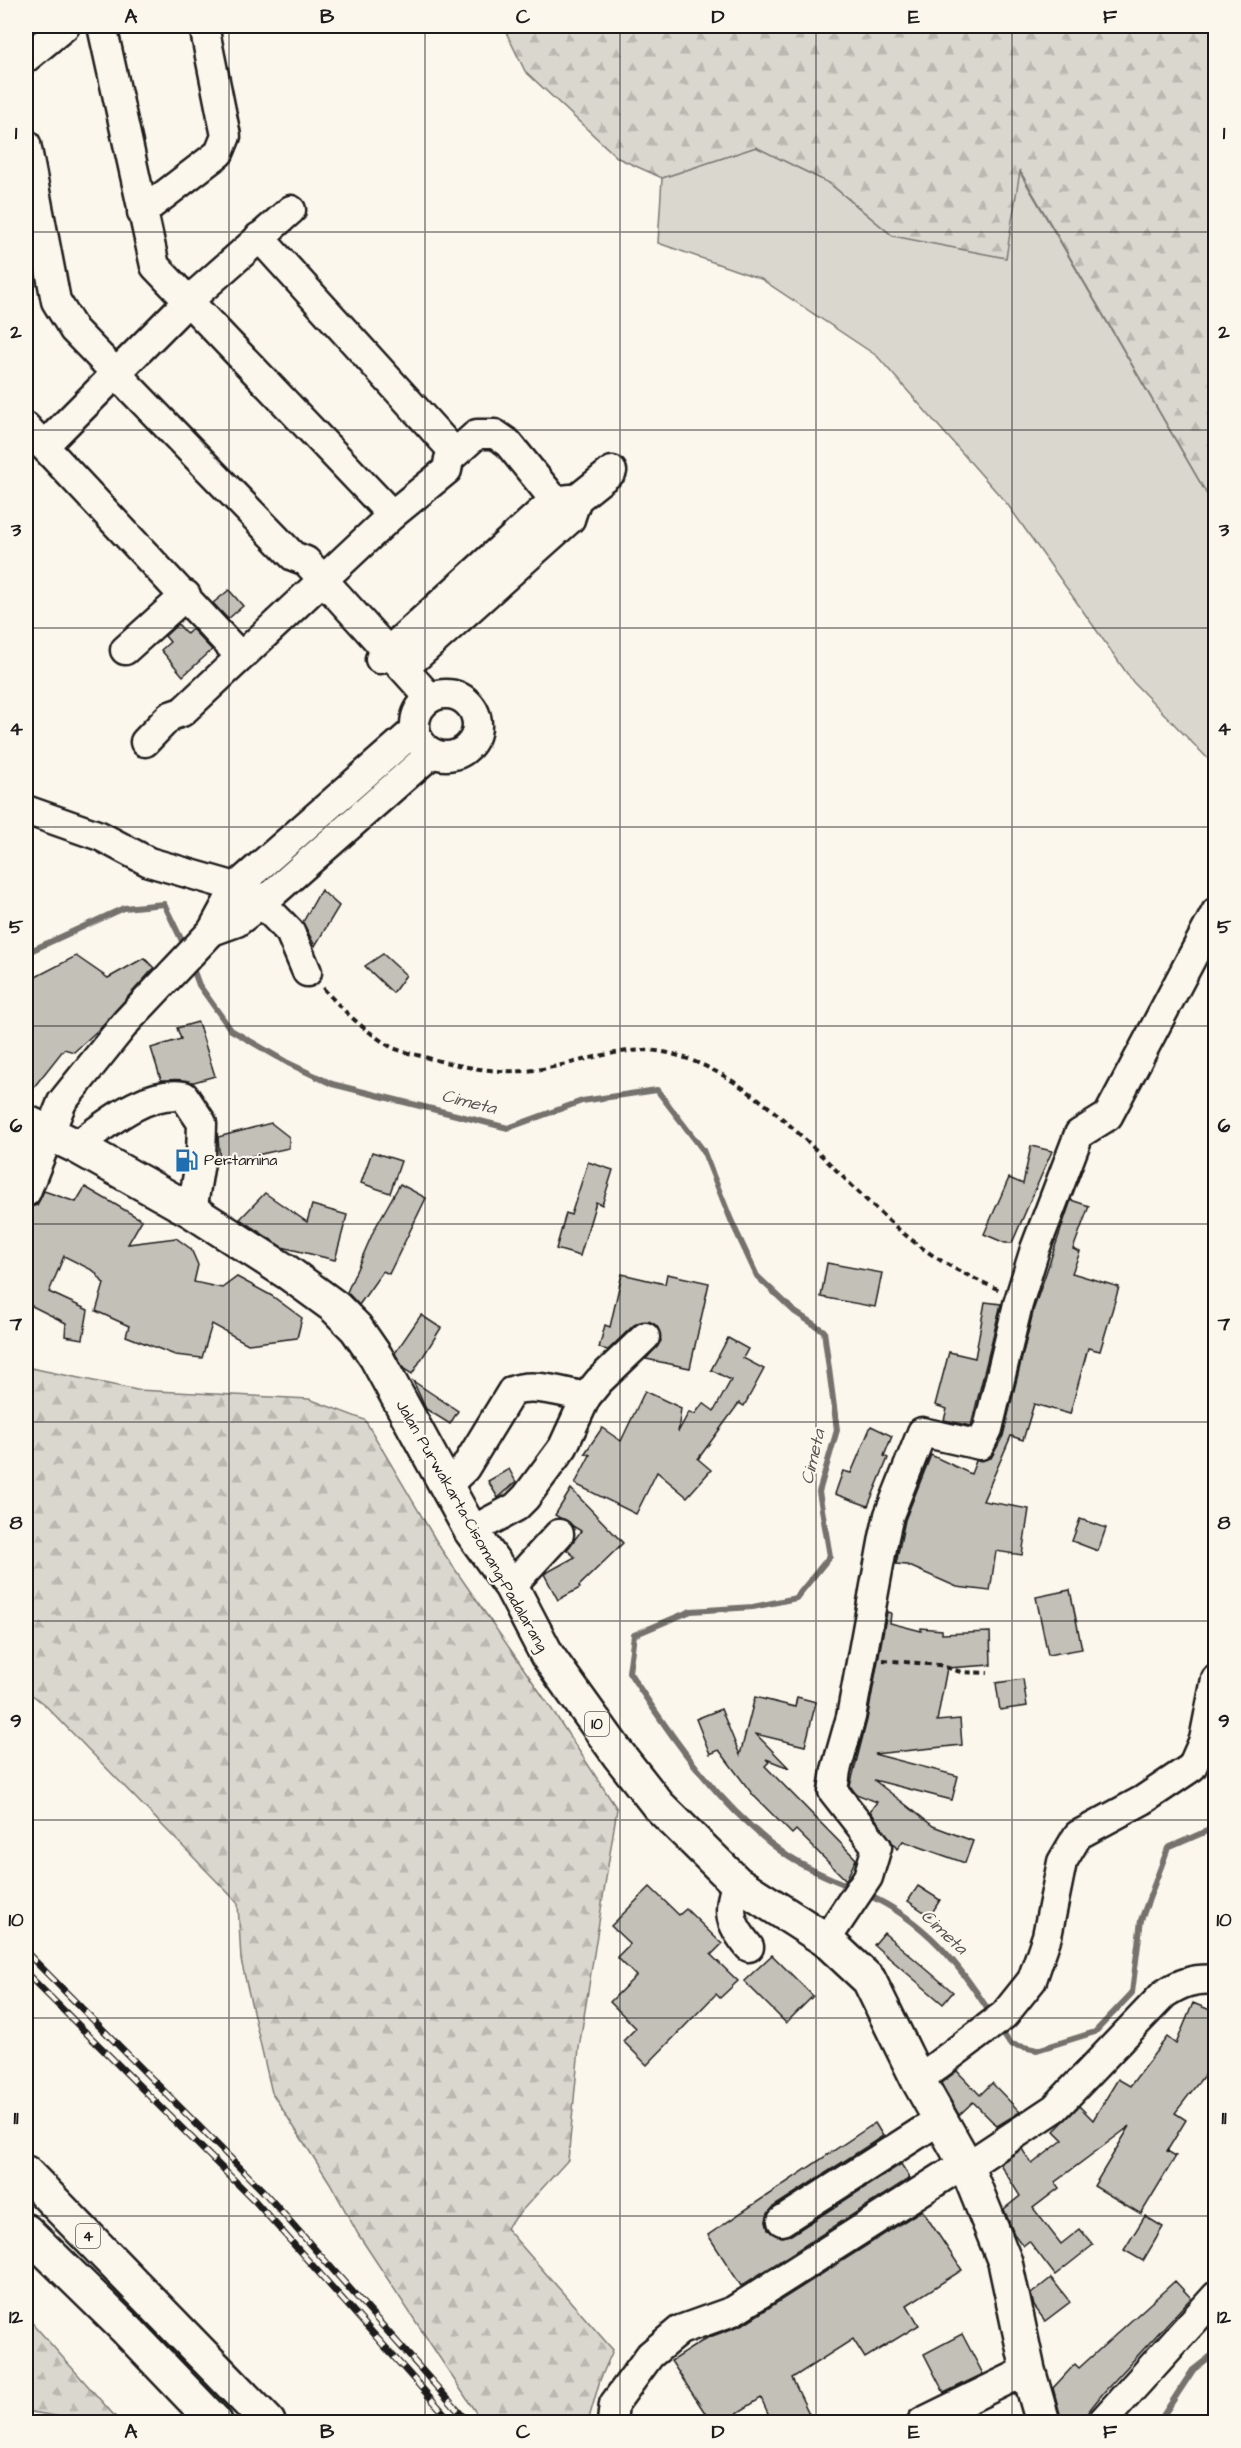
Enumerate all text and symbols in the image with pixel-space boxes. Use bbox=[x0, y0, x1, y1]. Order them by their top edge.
text: A bbox=[125, 3, 138, 31]
text: B bbox=[320, 3, 335, 31]
text: C bbox=[516, 3, 531, 31]
text: D bbox=[712, 3, 725, 31]
text: E bbox=[908, 3, 920, 31]
text: F bbox=[1103, 3, 1118, 31]
text: 1 bbox=[15, 119, 18, 147]
text: 1 bbox=[1223, 119, 1226, 147]
text: 2 bbox=[9, 318, 22, 346]
text: 2 bbox=[1217, 318, 1230, 346]
text: 3 bbox=[10, 516, 22, 544]
text: 3 bbox=[1218, 516, 1230, 544]
text: 4 bbox=[9, 715, 23, 743]
text: 4 bbox=[1217, 715, 1231, 743]
text: 5 bbox=[9, 913, 24, 941]
text: 5 bbox=[1217, 913, 1232, 941]
water label: Cimeta bbox=[439, 1083, 500, 1121]
text: 6 bbox=[10, 1112, 23, 1140]
text: 6 bbox=[1218, 1112, 1231, 1140]
fuel station icon: Pertamina bbox=[173, 1147, 199, 1173]
place label: Pertamina bbox=[204, 1149, 277, 1171]
text: 7 bbox=[9, 1310, 23, 1338]
text: 7 bbox=[1217, 1310, 1231, 1338]
street label: Jalan Purwakarta–Cisomang–Padalarang bbox=[390, 1396, 553, 1656]
water label: Cimeta bbox=[795, 1426, 832, 1487]
text: 8 bbox=[10, 1509, 23, 1537]
text: 8 bbox=[1218, 1509, 1231, 1537]
text: 9 bbox=[10, 1707, 22, 1735]
text: 9 bbox=[1218, 1707, 1230, 1735]
road number: 10 bbox=[585, 1712, 609, 1736]
water label: Cimeta bbox=[915, 1904, 973, 1961]
text: 10 bbox=[8, 1906, 24, 1934]
text: 10 bbox=[1216, 1906, 1232, 1934]
text: 11 bbox=[13, 2104, 19, 2132]
text: 11 bbox=[1221, 2104, 1227, 2132]
road number: 4 bbox=[76, 2224, 100, 2248]
text: 12 bbox=[9, 2303, 24, 2331]
text: 12 bbox=[1217, 2303, 1232, 2331]
text: A bbox=[125, 2418, 138, 2446]
text: B bbox=[320, 2418, 335, 2446]
text: C bbox=[516, 2418, 531, 2446]
text: D bbox=[712, 2418, 725, 2446]
text: E bbox=[908, 2418, 920, 2446]
text: F bbox=[1103, 2418, 1118, 2446]

